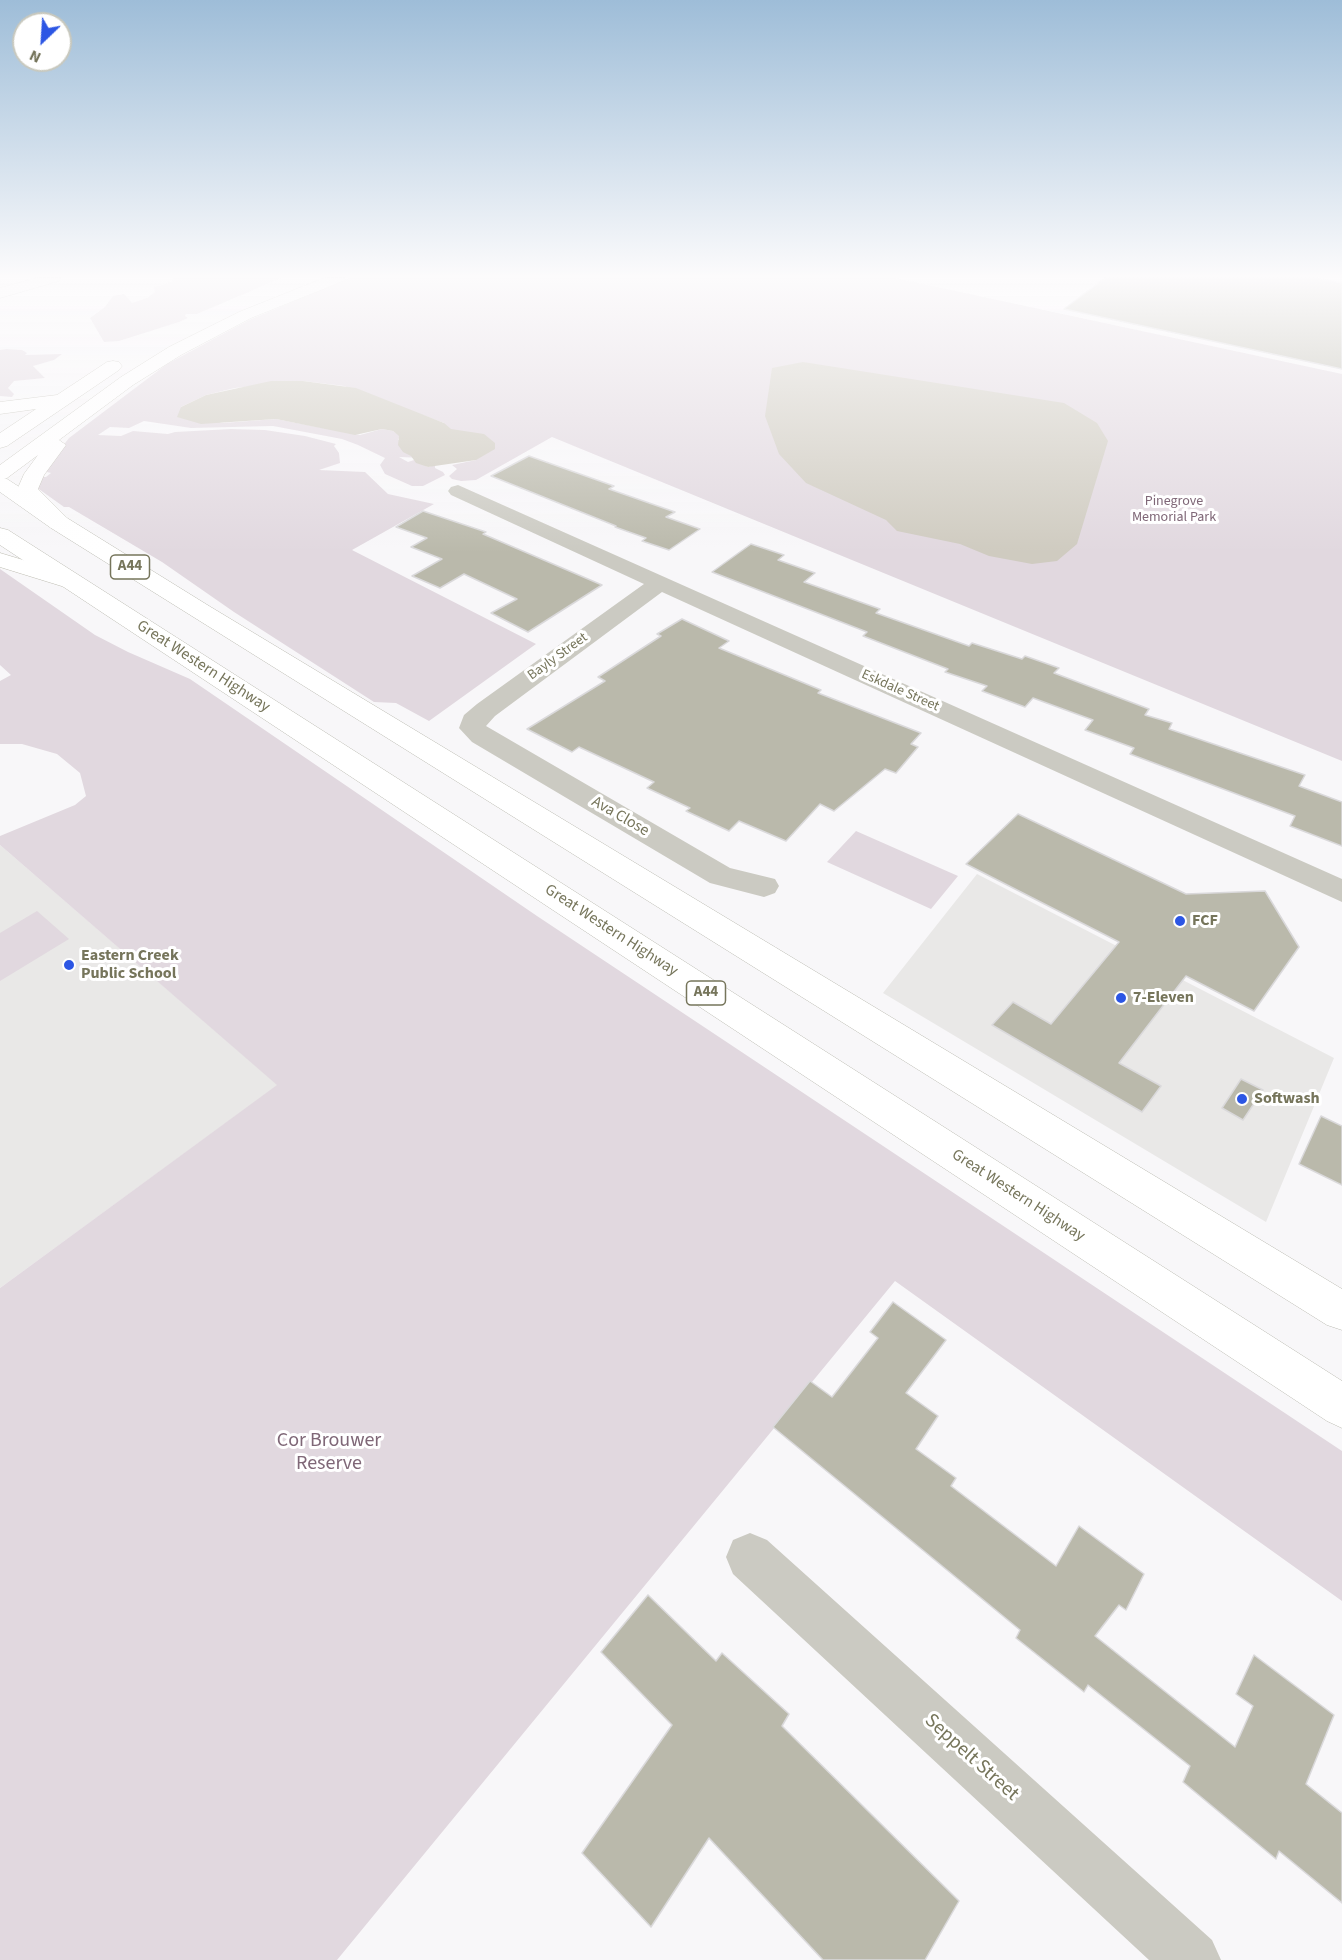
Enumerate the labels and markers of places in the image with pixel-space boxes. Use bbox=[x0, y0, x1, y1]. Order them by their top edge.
place label: FCF bbox=[1192, 911, 1218, 931]
marker: FCF bbox=[1173, 914, 1187, 928]
place label: Eastern Creek Public School bbox=[81, 946, 179, 984]
marker: Eastern Creek Public School bbox=[62, 958, 76, 972]
place label: 7-Eleven bbox=[1133, 988, 1194, 1008]
marker: 7-Eleven bbox=[1114, 991, 1128, 1005]
place label: Softwash bbox=[1254, 1089, 1320, 1109]
marker: Softwash bbox=[1235, 1092, 1249, 1106]

